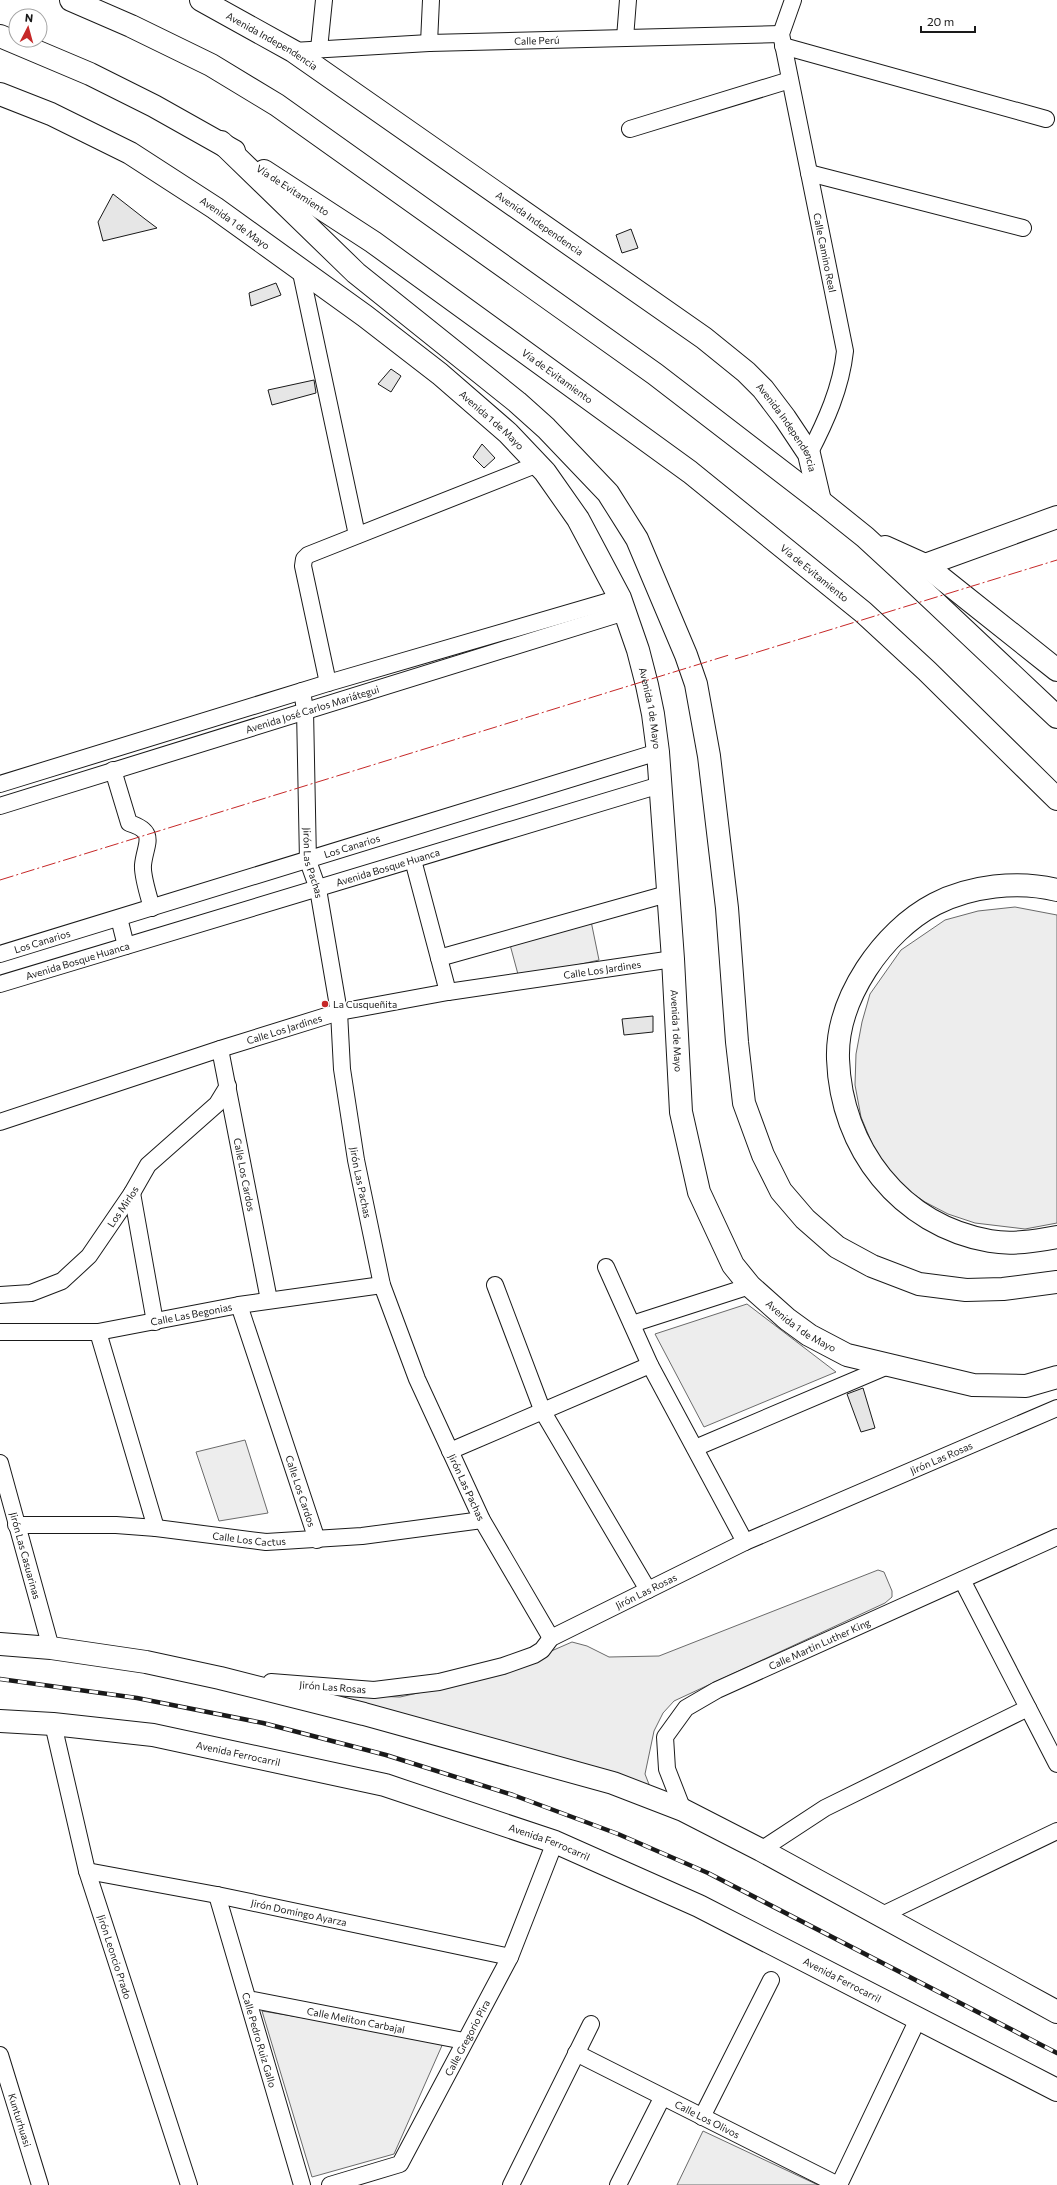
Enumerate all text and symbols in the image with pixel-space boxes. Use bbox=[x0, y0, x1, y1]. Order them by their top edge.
north arrow bbox=[8, 8, 48, 48]
scale bar bbox=[921, 8, 975, 34]
street label: Avenida Independencia bbox=[224, 9, 320, 72]
text: N bbox=[24, 11, 34, 24]
text: 20 m bbox=[927, 14, 954, 28]
street label: Calle Perú bbox=[514, 34, 560, 47]
street label: Vía de Evitamiento bbox=[254, 162, 332, 218]
street label: Avenida Independencia bbox=[494, 188, 586, 258]
street label: Avenida 1 de Mayo bbox=[198, 194, 272, 252]
street label: Calle Camino Real bbox=[811, 212, 839, 293]
street label: Vía de Evitamiento bbox=[520, 346, 595, 406]
street label: Avenida Independencia bbox=[754, 380, 819, 473]
street label: Avenida 1 de Mayo bbox=[457, 388, 527, 452]
street label: Vía de Evitamiento bbox=[778, 542, 851, 604]
street label: Avenida 1 de Mayo bbox=[637, 666, 664, 750]
street label: Avenida José Carlos Mariátegui bbox=[244, 683, 380, 735]
street label: Jirón Las Pachas bbox=[301, 827, 326, 900]
street label: Los Canarios bbox=[322, 832, 382, 860]
street label: Avenida Bosque Huanca bbox=[334, 846, 441, 888]
street label: Los Canarios bbox=[12, 927, 72, 955]
street label: Avenida Bosque Huanca bbox=[24, 939, 131, 982]
street label: Calle Los Jardines bbox=[562, 958, 642, 981]
street label: Avenida 1 de Mayo bbox=[669, 989, 685, 1072]
place label: La Cusqueñita bbox=[333, 998, 397, 1010]
marker: La Cusqueñita bbox=[320, 999, 330, 1009]
street label: Calle Los Jardines bbox=[245, 1012, 324, 1046]
street label: Calle Los Cardos bbox=[231, 1137, 258, 1213]
street label: Jirón Las Pachas bbox=[348, 1146, 374, 1220]
street label: Los Mirlos bbox=[104, 1183, 141, 1229]
street label: Avenida 1 de Mayo bbox=[764, 1297, 838, 1354]
street label: Calle Las Begonias bbox=[149, 1300, 234, 1328]
street label: Jirón Las Rosas bbox=[908, 1439, 975, 1477]
street label: Jirón Las Pachas bbox=[446, 1452, 488, 1523]
street label: Calle Los Cardos bbox=[283, 1454, 318, 1529]
street label: Jirón Las Casuarinas bbox=[8, 1511, 43, 1601]
street label: Calle Los Cactus bbox=[212, 1529, 287, 1548]
street label: Jirón Las Rosas bbox=[613, 1571, 679, 1611]
street label: Calle Martin Luther King bbox=[767, 1616, 873, 1672]
street label: Jirón Las Rosas bbox=[299, 1678, 367, 1695]
street label: Avenida Ferrocarril bbox=[195, 1738, 282, 1768]
street label: Avenida Ferrocarril bbox=[507, 1821, 592, 1863]
street label: Jirón Domingo Ayarza bbox=[250, 1896, 348, 1928]
street label: Jirón Leoncio Prado bbox=[95, 1913, 134, 2001]
street label: Avenida Ferrocarril bbox=[801, 1955, 883, 2005]
street label: Calle Pedro Ruiz Gallo bbox=[240, 1991, 279, 2089]
street label: Calle Gregorio Pira bbox=[442, 1998, 492, 2078]
street label: Calle Meliton Carbajal bbox=[306, 2005, 406, 2035]
street label: Kunturhuasi bbox=[6, 2092, 34, 2148]
street label: Calle Los Olivos bbox=[673, 2098, 742, 2141]

